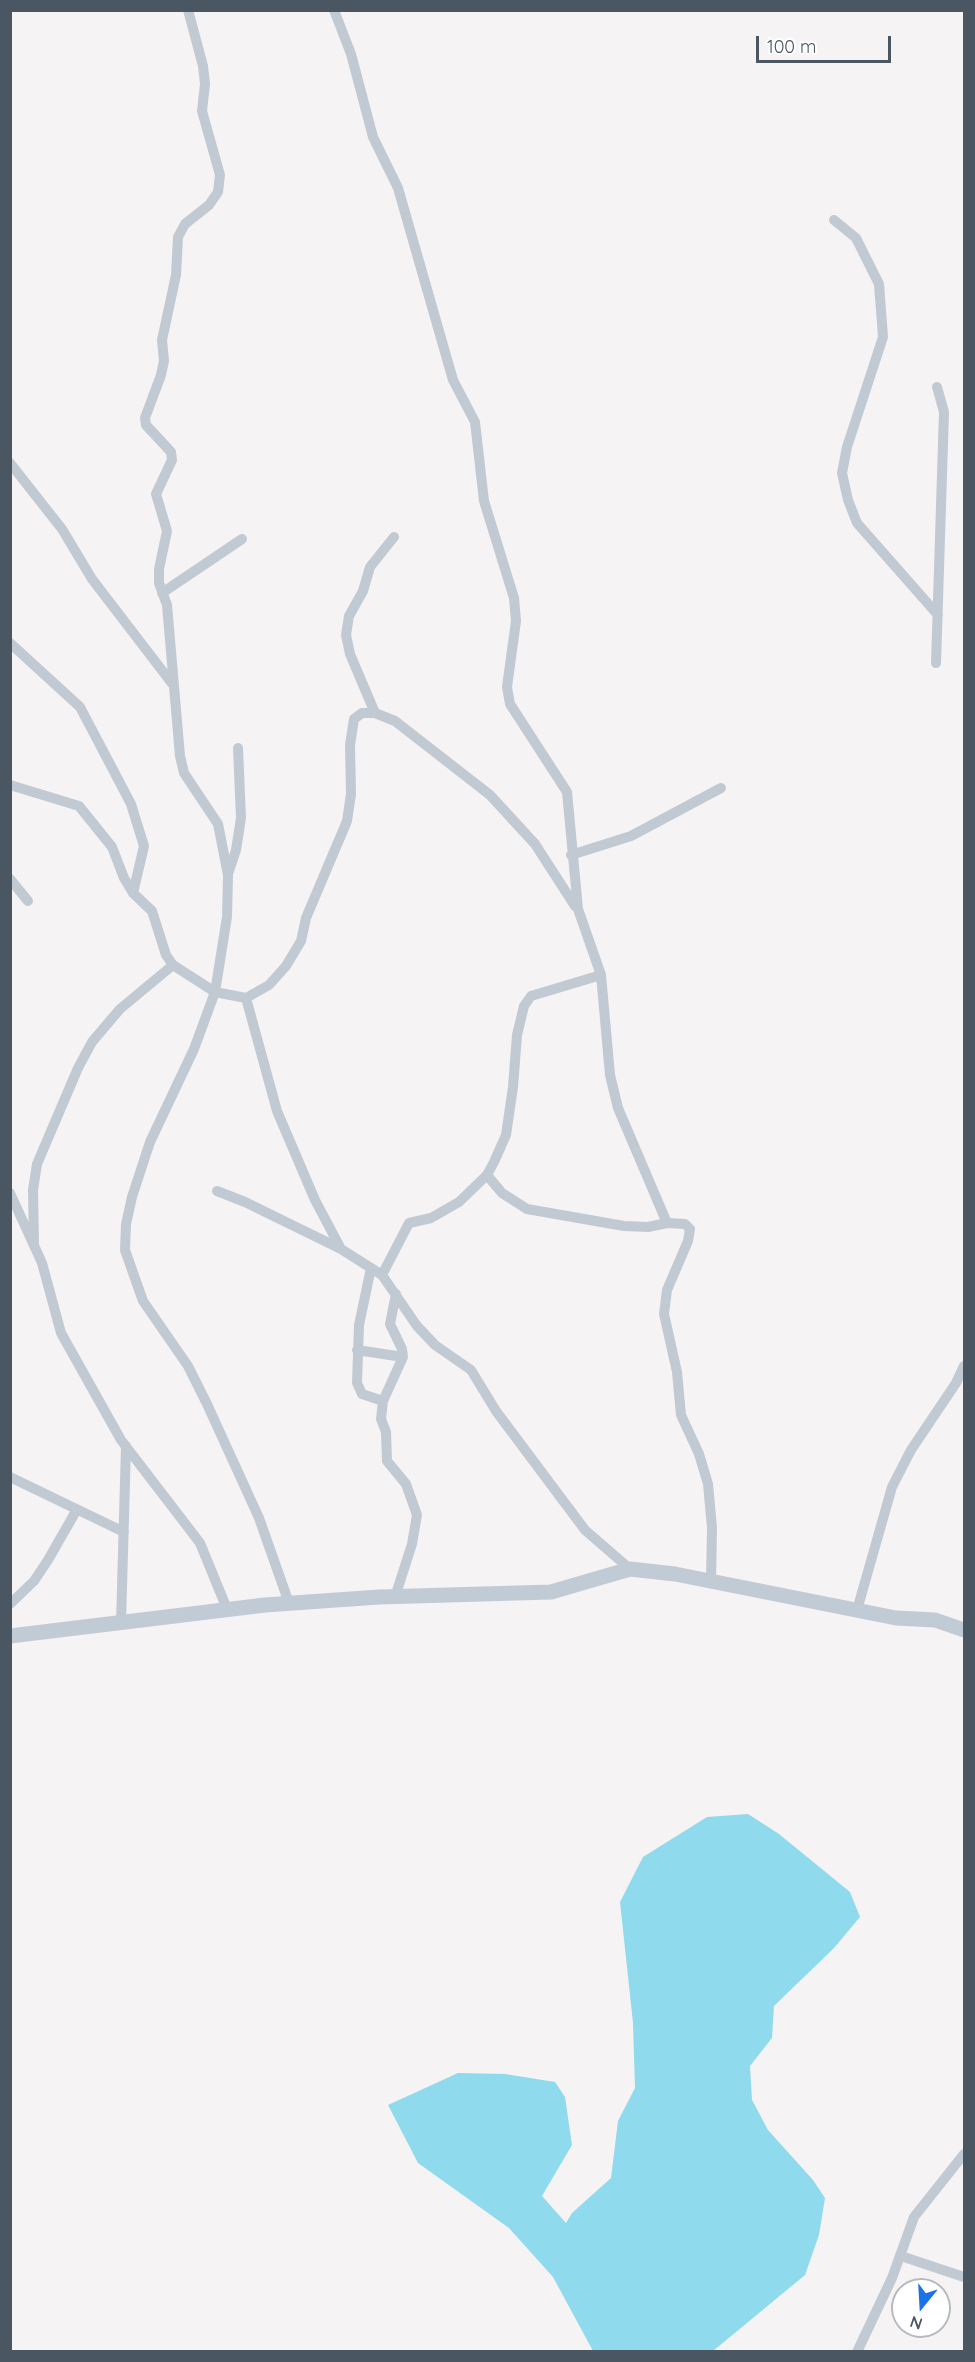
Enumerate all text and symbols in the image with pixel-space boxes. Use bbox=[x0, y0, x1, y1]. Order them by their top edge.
scale bar bbox=[759, 24, 894, 62]
text: 100 m bbox=[767, 35, 816, 58]
north arrow bbox=[891, 2278, 951, 2338]
text: N bbox=[907, 2312, 925, 2335]

